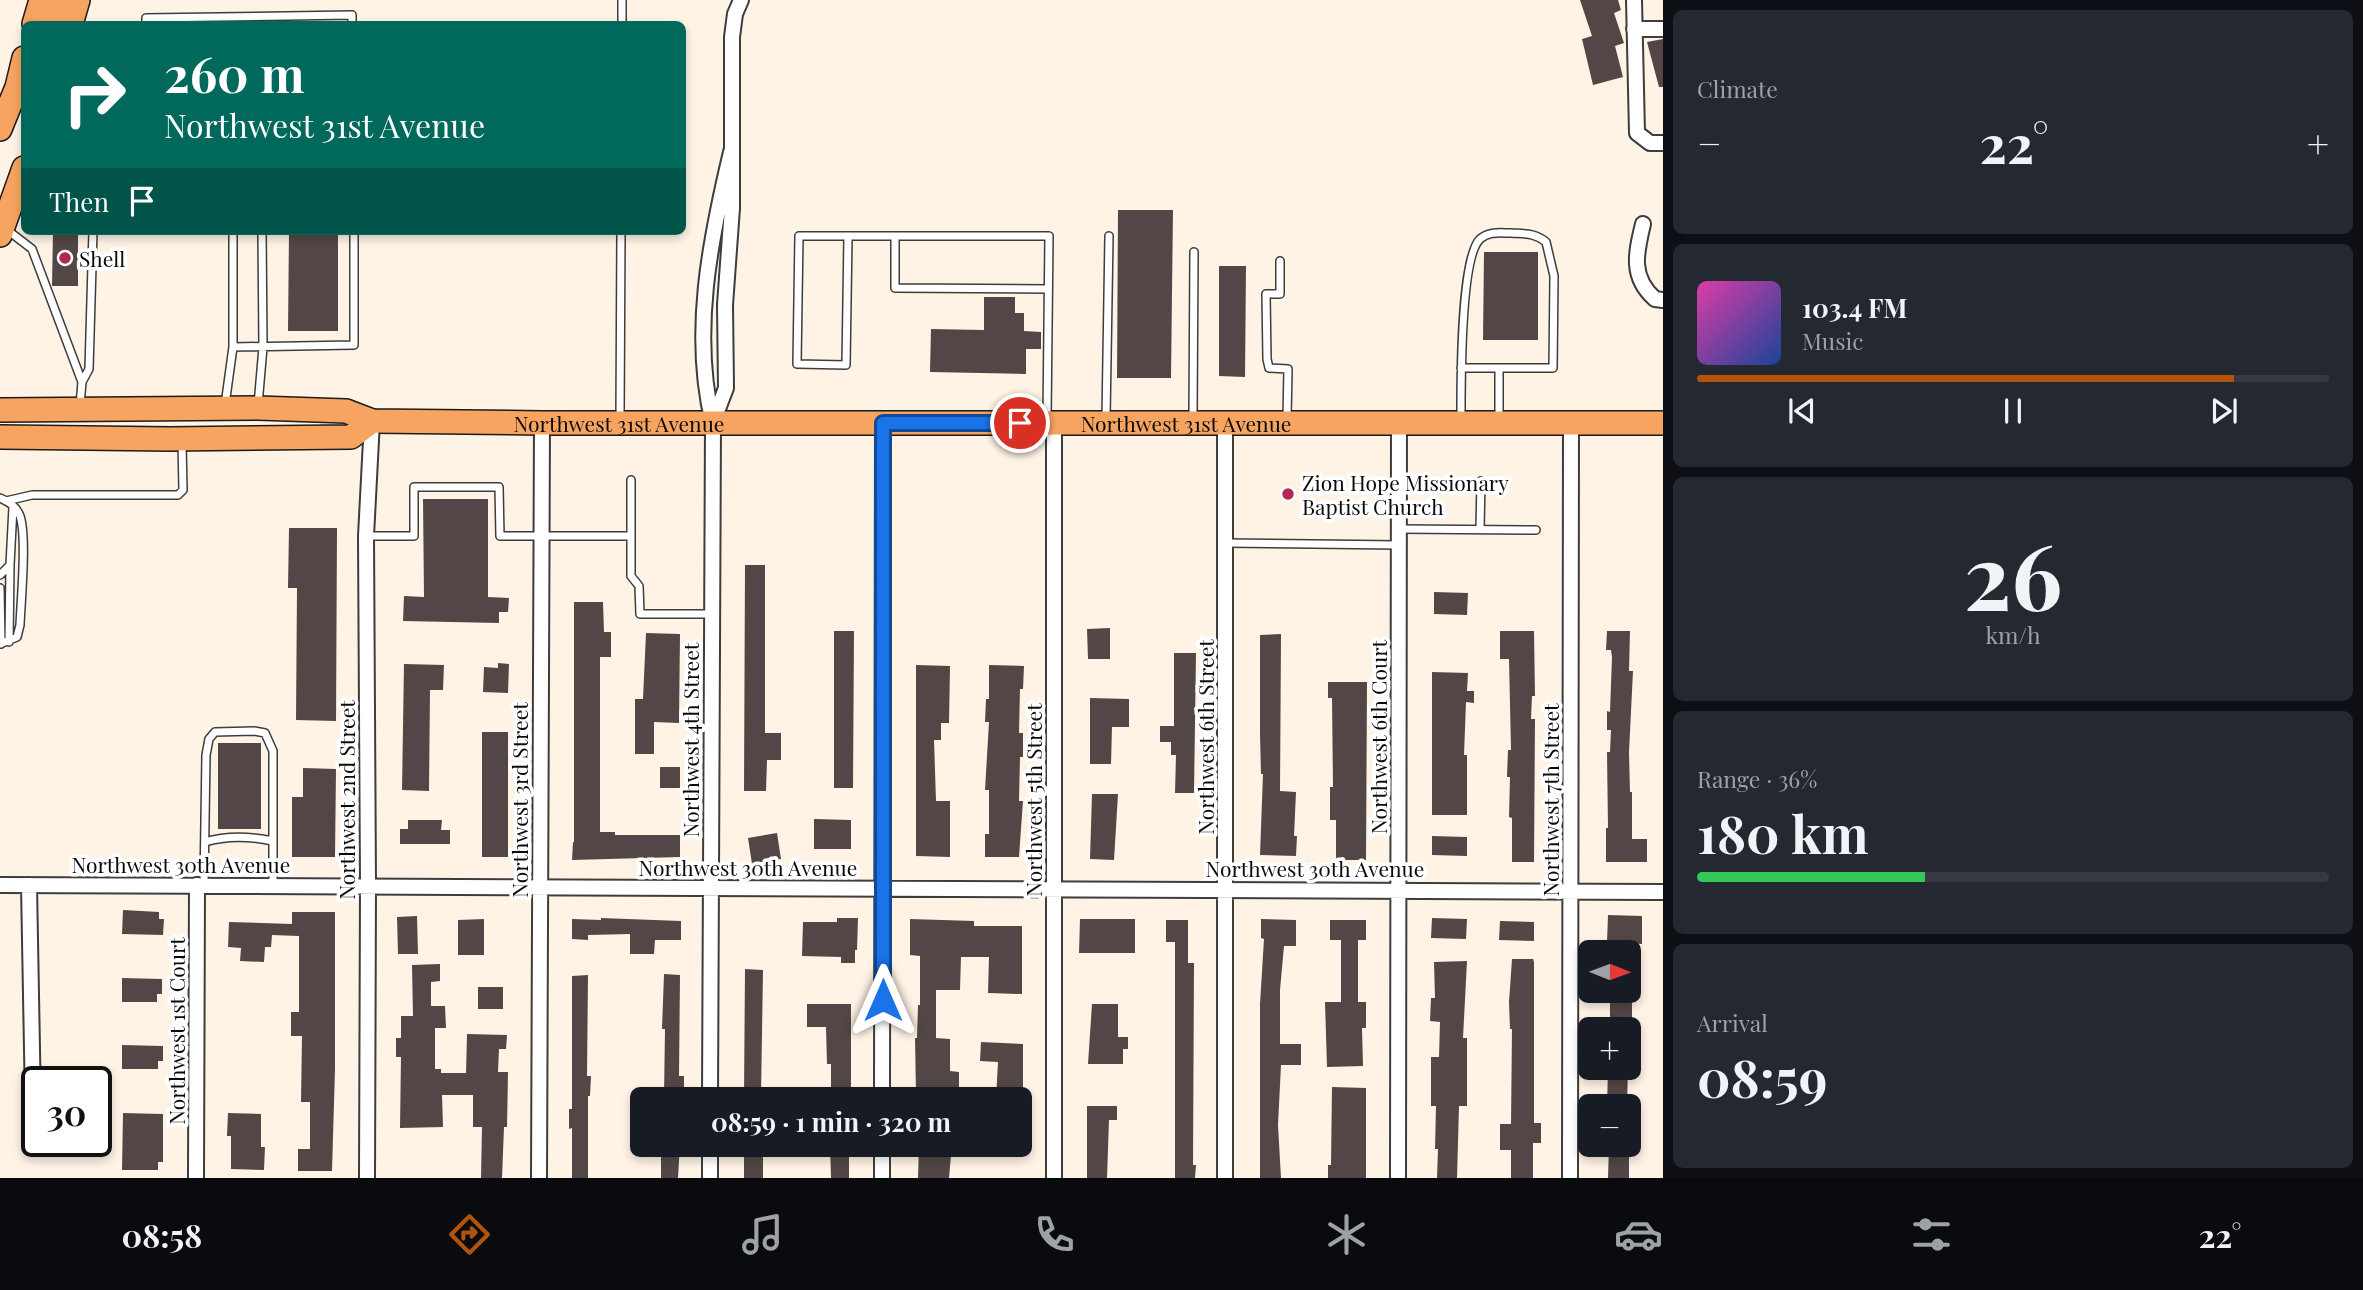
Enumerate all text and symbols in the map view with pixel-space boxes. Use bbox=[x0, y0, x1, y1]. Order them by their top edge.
text: 260 m bbox=[164, 40, 304, 105]
icon: right bbox=[49, 49, 140, 140]
text: Climate bbox=[1697, 73, 1778, 104]
text: Northwest 31st Avenue bbox=[164, 103, 485, 146]
text: 22° bbox=[1980, 108, 2049, 177]
text: − bbox=[1697, 117, 1722, 168]
text: + bbox=[2307, 117, 2329, 168]
icon: arrive bbox=[123, 182, 161, 220]
text: Then bbox=[49, 184, 109, 219]
place label: Shell bbox=[79, 244, 125, 272]
marker: Shell bbox=[57, 250, 73, 266]
text: 103.4 FM bbox=[1802, 290, 1907, 325]
text: Music bbox=[1802, 325, 1863, 356]
icon: previous bbox=[1783, 392, 1821, 430]
icon: pause bbox=[1994, 392, 2032, 430]
icon: next bbox=[2205, 392, 2243, 430]
pin bbox=[990, 393, 1050, 453]
icon: arrive bbox=[1001, 404, 1039, 442]
street label: Northwest 31st Avenue bbox=[513, 409, 725, 437]
street label: Northwest 31st Avenue bbox=[1081, 409, 1292, 437]
place label: Zion Hope Missionary Baptist Church bbox=[1302, 468, 1509, 520]
marker: Zion Hope Missionary Baptist Church bbox=[1280, 486, 1296, 502]
text: 26 bbox=[1964, 513, 2062, 634]
text: km/h bbox=[1985, 619, 2041, 650]
street label: Northwest 6th Street bbox=[1191, 639, 1219, 835]
street label: Northwest 6th Court bbox=[1364, 639, 1392, 834]
street label: Northwest 4th Street bbox=[676, 642, 704, 837]
street label: Northwest 2nd Street bbox=[332, 700, 360, 900]
street label: Northwest 3rd Street bbox=[505, 702, 533, 898]
street label: Northwest 5th Street bbox=[1019, 703, 1047, 897]
street label: Northwest 7th Street bbox=[1536, 703, 1564, 897]
text: Range · 36% bbox=[1697, 763, 1817, 794]
text: 180 km bbox=[1697, 798, 1869, 867]
street label: Northwest 30th Avenue bbox=[72, 850, 290, 878]
street label: Northwest 30th Avenue bbox=[639, 853, 857, 881]
street label: Northwest 30th Avenue bbox=[1206, 854, 1424, 882]
street label: Northwest 1st Court bbox=[162, 937, 190, 1125]
north arrow bbox=[1578, 940, 1642, 1003]
map controls bbox=[1578, 940, 1641, 1157]
position arrow bbox=[846, 963, 920, 1037]
text: Arrival bbox=[1697, 1007, 1768, 1038]
button: + bbox=[1578, 1017, 1641, 1080]
text: 08:59 bbox=[1697, 1042, 1827, 1111]
speed limit sign: 30 bbox=[21, 1066, 112, 1157]
button: − bbox=[1578, 1094, 1641, 1157]
text: 08:59 · 1 min · 320 m bbox=[711, 1104, 951, 1139]
icon: directions bbox=[445, 1210, 494, 1259]
icon: music bbox=[738, 1210, 787, 1259]
icon: phone bbox=[1030, 1210, 1079, 1259]
icon: climate bbox=[1322, 1210, 1371, 1259]
icon: car bbox=[1614, 1210, 1663, 1259]
icon: filters bbox=[1907, 1210, 1956, 1259]
text: 08:58 bbox=[122, 1213, 202, 1256]
text: 22° bbox=[2199, 1213, 2241, 1256]

